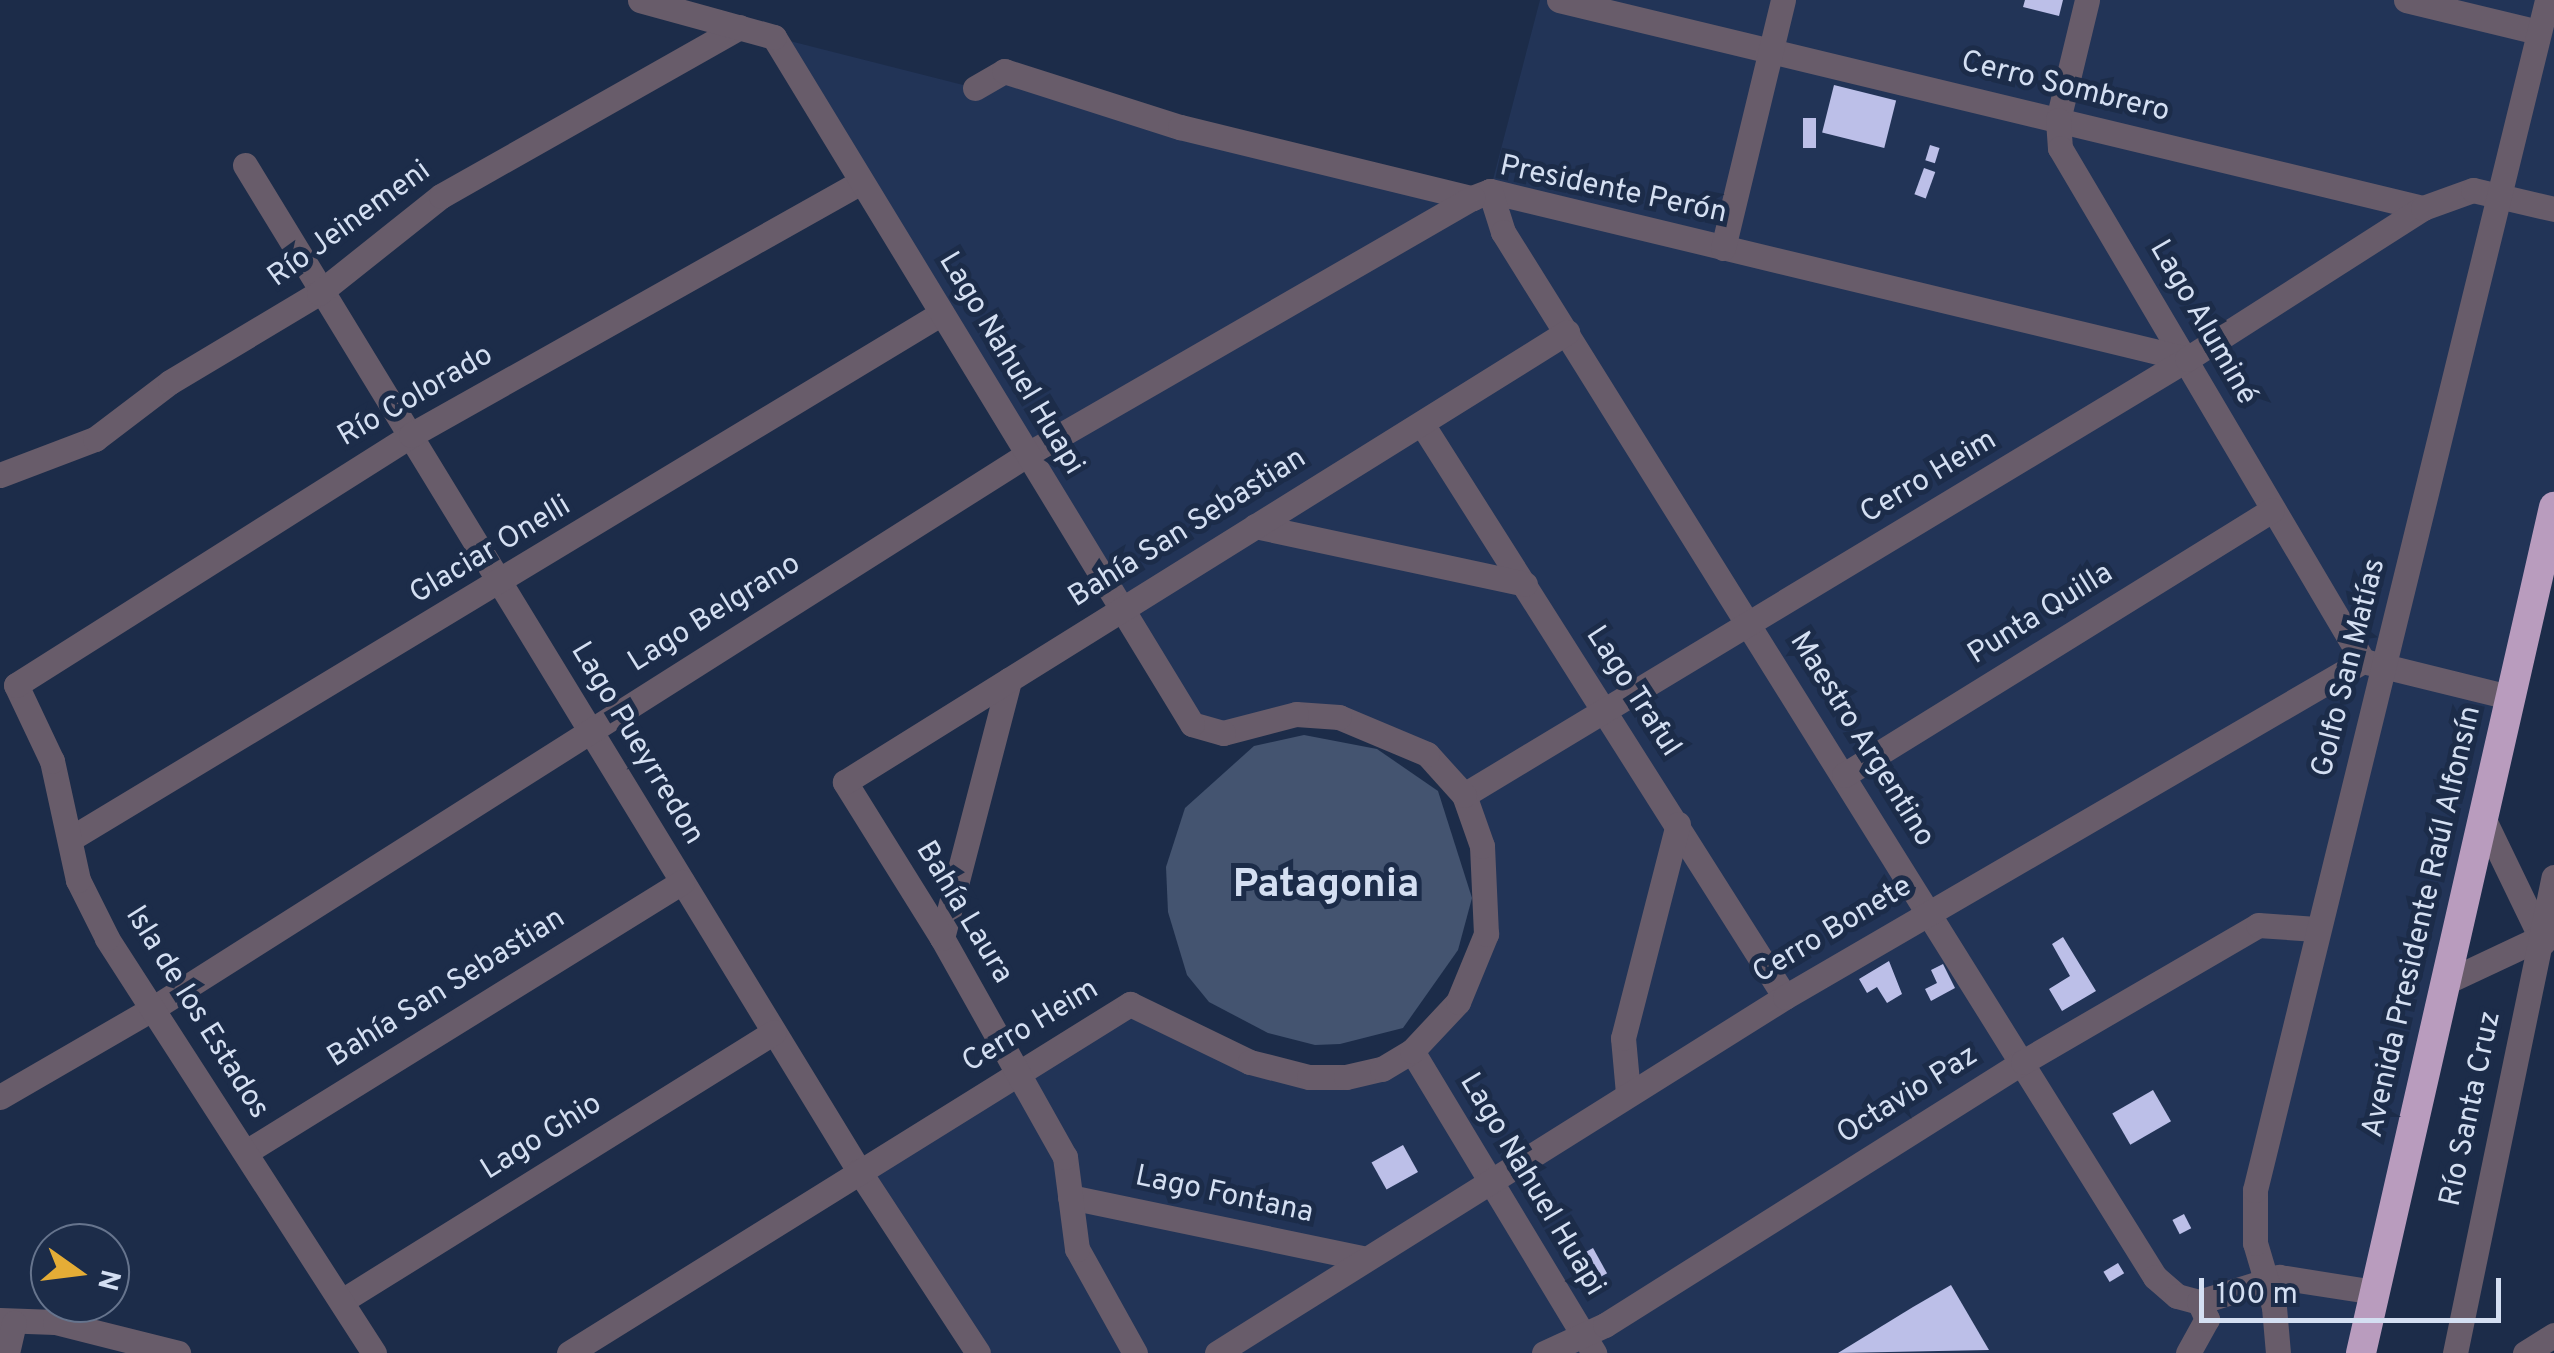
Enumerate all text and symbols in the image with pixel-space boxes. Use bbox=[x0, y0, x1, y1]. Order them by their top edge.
street label: Cerro Sombrero bbox=[1957, 45, 2173, 131]
street label: Presidente Perón bbox=[1496, 149, 1730, 233]
street label: Río Jeinemeni bbox=[262, 154, 438, 296]
street label: Lago Aluminé bbox=[2140, 234, 2264, 412]
street label: Lago Nahuel Huapi bbox=[929, 246, 1091, 482]
street label: Río Colorado bbox=[332, 338, 500, 456]
street label: Cerro Heim bbox=[1854, 423, 2004, 533]
street label: Bahía San Sebastian bbox=[1063, 441, 1313, 617]
street label: Glaciar Onelli bbox=[404, 489, 578, 613]
street label: Lago Belgrano bbox=[622, 547, 808, 681]
street label: Golfo San Matías bbox=[2305, 555, 2395, 781]
street label: Punta Quilla bbox=[1962, 556, 2120, 674]
street label: Lago Traful bbox=[1576, 620, 1688, 764]
street label: Maestro Argentino bbox=[1780, 626, 1942, 854]
street label: Lago Pueyrredon bbox=[561, 636, 711, 852]
street label: Avenida Presidente Raúl Alfonsín bbox=[2356, 702, 2490, 1142]
street label: Bahía Laura bbox=[906, 835, 1020, 991]
district label: Patagonia bbox=[1233, 862, 1419, 910]
street label: Cerro Bonete bbox=[1747, 869, 1919, 993]
street label: Isla de los Estados bbox=[116, 900, 276, 1126]
street label: Bahía San Sebastian bbox=[322, 901, 572, 1077]
street label: Cerro Heim bbox=[956, 972, 1106, 1082]
street label: Río Santa Cruz bbox=[2434, 1008, 2510, 1210]
street label: Octavio Paz bbox=[1831, 1039, 1985, 1153]
street label: Lago Nahuel Huapi bbox=[1450, 1067, 1612, 1303]
street label: Lago Ghio bbox=[475, 1087, 609, 1189]
street label: Lago Fontana bbox=[1132, 1160, 1316, 1232]
north arrow bbox=[30, 1223, 130, 1323]
scale bar bbox=[2204, 1258, 2506, 1320]
text: N bbox=[87, 1266, 127, 1294]
text: 100 m bbox=[2216, 1277, 2298, 1314]

